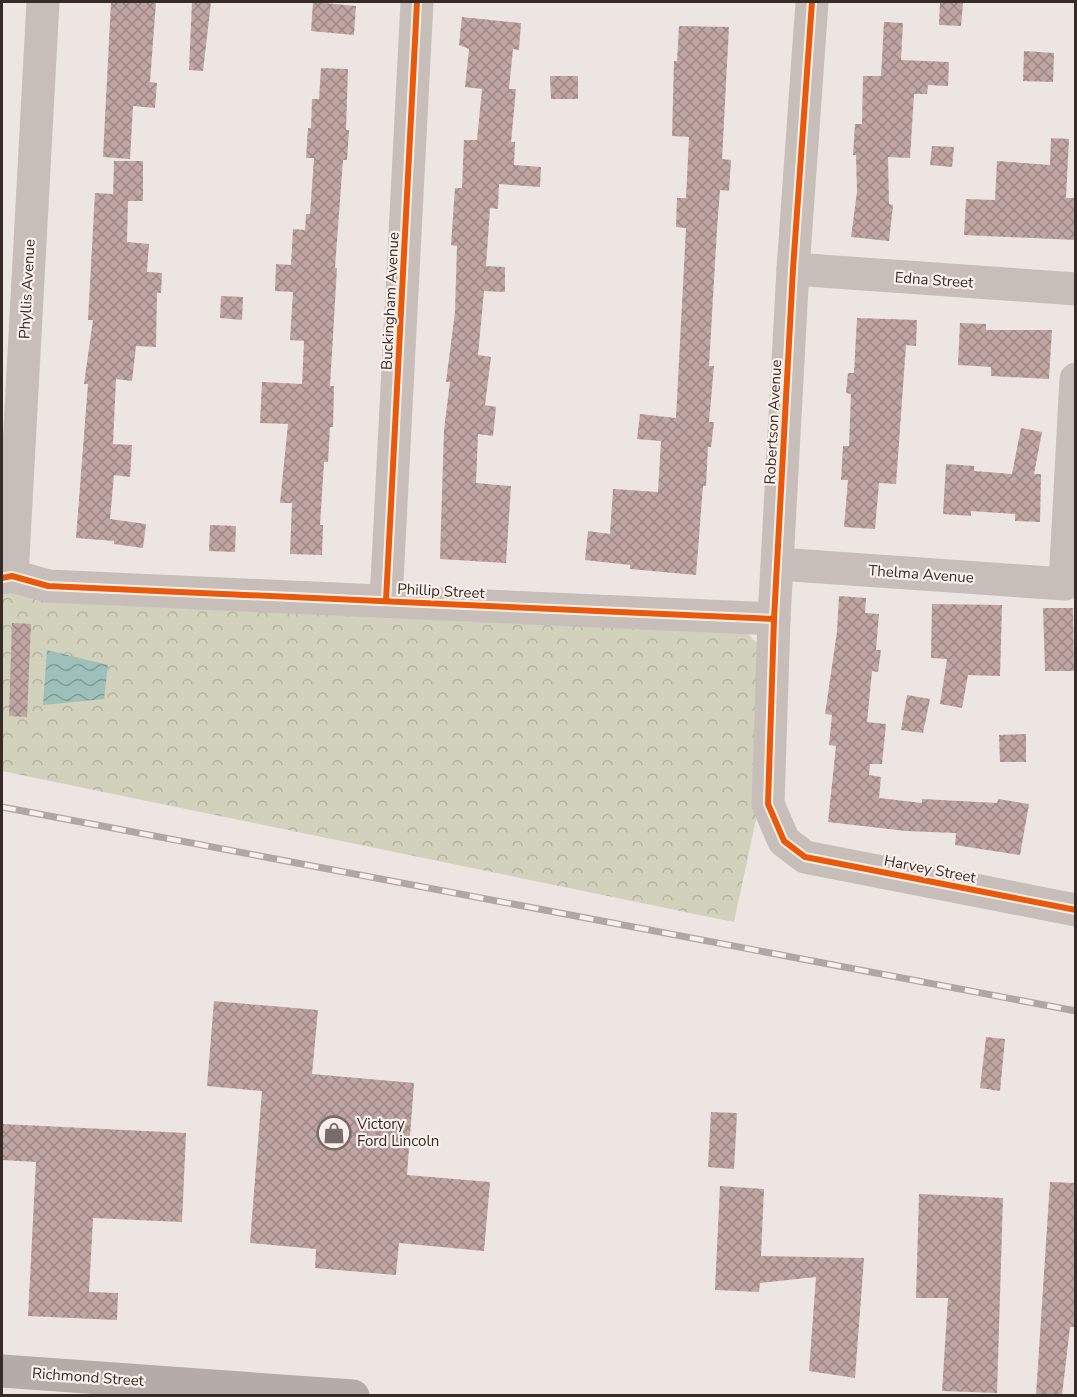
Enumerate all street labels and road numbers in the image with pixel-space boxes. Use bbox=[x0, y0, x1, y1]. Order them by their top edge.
street label: Buckingham Avenue bbox=[376, 232, 404, 370]
street label: Phyllis Avenue bbox=[14, 238, 40, 340]
street label: Edna Street bbox=[894, 267, 975, 293]
street label: Robertson Avenue bbox=[760, 359, 786, 485]
street label: Thelma Avenue bbox=[868, 560, 974, 588]
street label: Phillip Street bbox=[397, 579, 486, 603]
street label: Harvey Street bbox=[882, 850, 978, 888]
street label: Richmond Street bbox=[31, 1363, 145, 1391]

